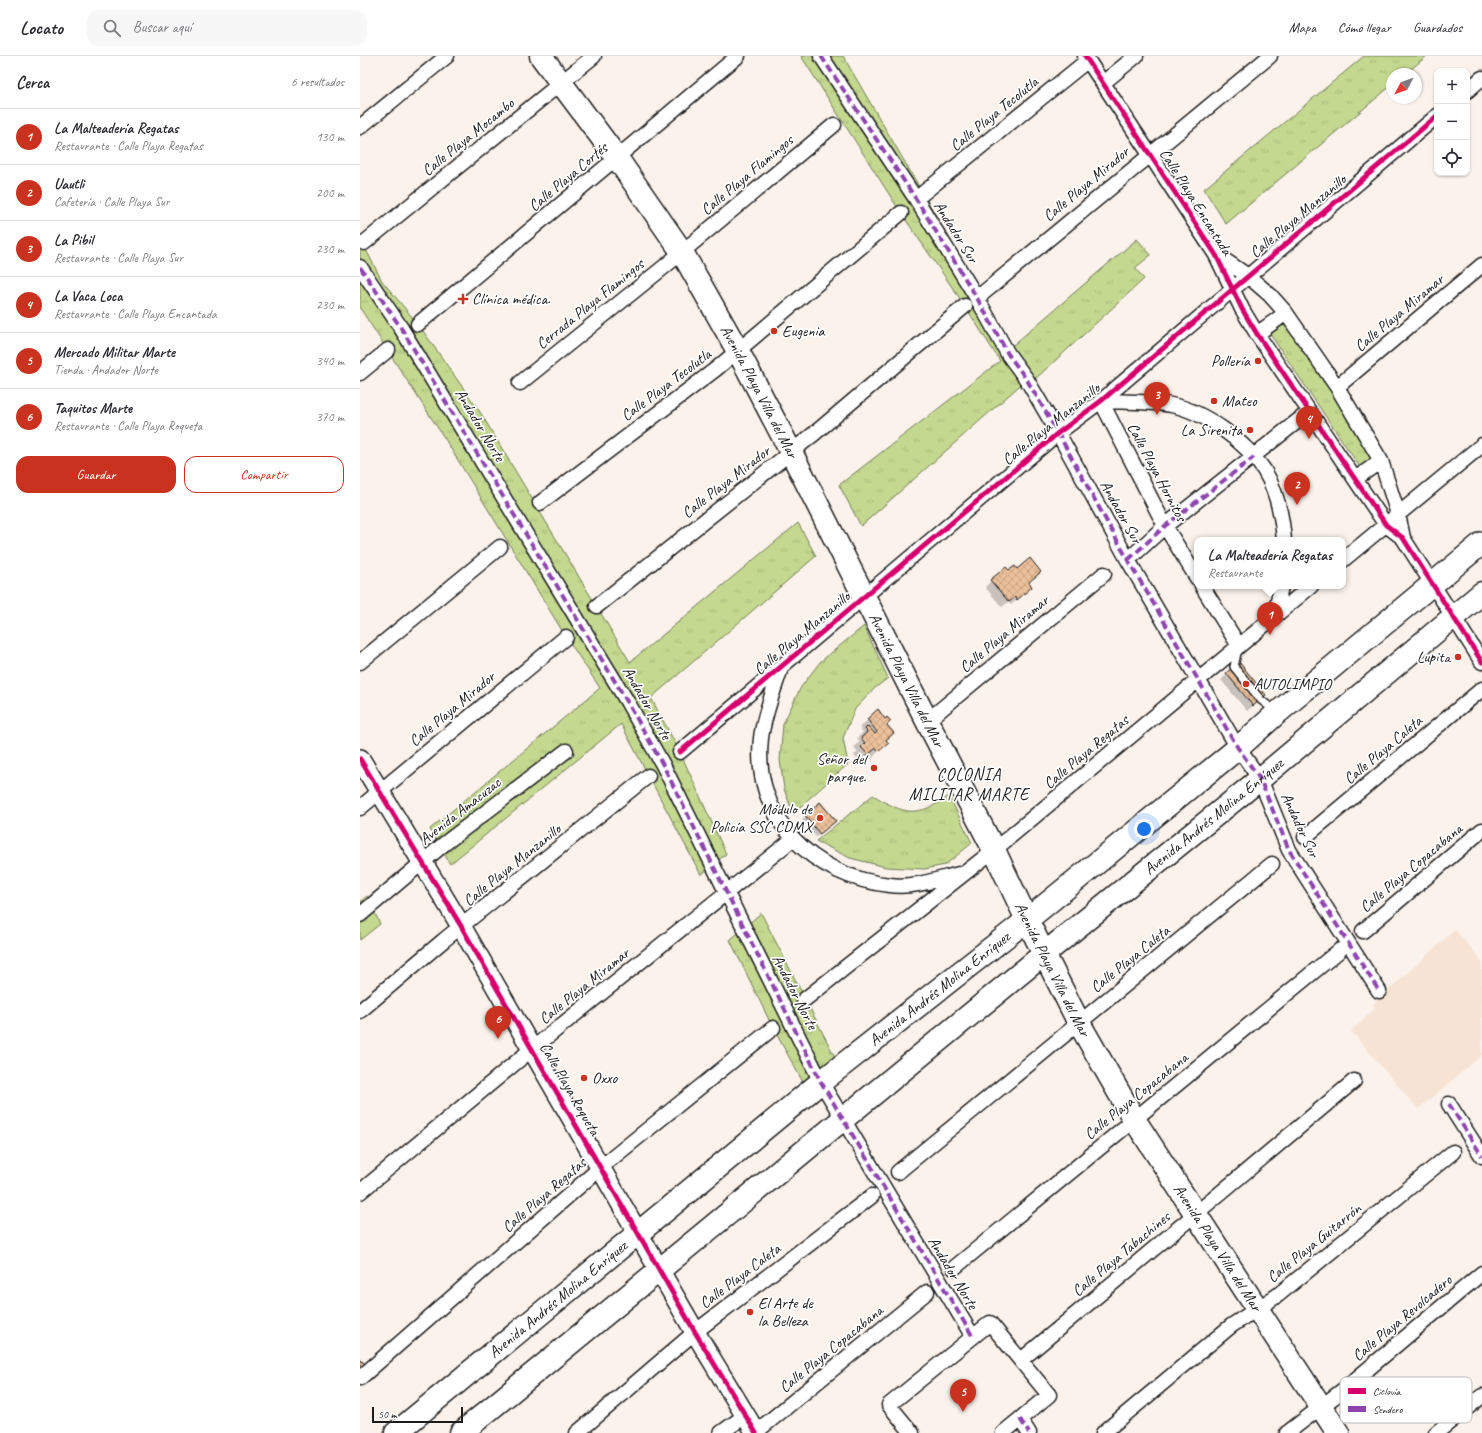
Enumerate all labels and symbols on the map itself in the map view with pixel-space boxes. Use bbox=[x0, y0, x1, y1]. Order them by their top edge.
north arrow bbox=[1386, 68, 1422, 104]
street label: Calle Playa Tecolutla bbox=[946, 71, 1043, 156]
street label: Calle Playa Mocambo bbox=[418, 93, 519, 180]
street label: Calle Playa Flamingos bbox=[697, 130, 798, 219]
street label: Calle Playa Cortés bbox=[524, 137, 613, 216]
street label: Calle Playa Mirador bbox=[1039, 141, 1135, 226]
street label: Calle Playa Encantada bbox=[1155, 145, 1237, 260]
street label: Calle Playa Manzanillo bbox=[1246, 168, 1352, 262]
street label: Andador Sur bbox=[929, 197, 984, 268]
street label: Cerrada Playa Flamingos bbox=[532, 253, 649, 354]
street label: Calle Playa Miramar bbox=[1350, 268, 1449, 356]
place label: Clínica médica. bbox=[472, 289, 551, 309]
marker: Clínica médica. bbox=[457, 293, 469, 305]
place label: Eugenia bbox=[782, 321, 825, 341]
street label: Avenida Playa Villa del Mar bbox=[716, 322, 803, 463]
marker: Eugenia bbox=[769, 326, 779, 336]
street label: Calle Playa Tecolutla bbox=[617, 344, 716, 425]
place label: Pollería bbox=[1211, 351, 1251, 371]
marker: Pollería bbox=[1253, 356, 1263, 366]
street label: Calle Playa Manzanillo bbox=[998, 377, 1106, 470]
pin: 3 bbox=[1144, 382, 1170, 415]
street label: Andador Norte bbox=[450, 385, 510, 467]
place label: Mateo bbox=[1222, 391, 1258, 411]
marker: Mateo bbox=[1209, 396, 1219, 406]
pin: 4 bbox=[1296, 406, 1322, 439]
street label: Calle Playa Hornitos bbox=[1123, 419, 1192, 526]
place label: La Sirenita bbox=[1181, 420, 1244, 440]
marker: La Sirenita bbox=[1245, 425, 1255, 435]
street label: Calle Playa Mirador bbox=[678, 440, 776, 523]
pin: 2 bbox=[1284, 472, 1310, 505]
street label: Andador Sur bbox=[1095, 477, 1147, 548]
street label: Calle Playa Manzanillo bbox=[750, 585, 856, 679]
street label: Calle Playa Miramar bbox=[955, 589, 1054, 677]
pin: 1 bbox=[1257, 602, 1283, 635]
street label: Avenida Playa Villa del Mar bbox=[864, 610, 950, 753]
place label: Lupita bbox=[1417, 647, 1451, 667]
marker: Lupita bbox=[1453, 652, 1463, 662]
street label: Andador Norte bbox=[618, 663, 677, 745]
street label: Calle Playa Mirador bbox=[405, 666, 501, 751]
place label: AUTOLIMPIO bbox=[1254, 674, 1333, 694]
marker: AUTOLIMPIO bbox=[1241, 679, 1251, 689]
street label: Calle Playa Regatas bbox=[1039, 710, 1134, 793]
street label: Calle Playa Caleta bbox=[1340, 711, 1427, 789]
place label: Señor del parque. bbox=[817, 749, 869, 787]
street label: Avenida Andrés Molina Enríquez bbox=[1140, 752, 1289, 879]
marker: Señor del parque. bbox=[869, 763, 879, 773]
district label: COLONIA MILITAR MARTE bbox=[909, 764, 1030, 805]
street label: Avenida Amacuzac bbox=[415, 772, 506, 849]
street label: Andador Sur bbox=[1276, 789, 1324, 862]
place label: Módulo de Policía SSC CDMX bbox=[711, 799, 815, 837]
marker: Módulo de Policía SSC CDMX bbox=[815, 813, 825, 823]
street label: Calle Playa Manzanillo bbox=[459, 818, 567, 911]
street label: Calle Playa Copacabana bbox=[1356, 818, 1468, 917]
your location bbox=[1134, 819, 1154, 839]
street label: Avenida Playa Villa del Mar bbox=[1010, 899, 1096, 1042]
street label: Calle Playa Caleta bbox=[1086, 920, 1175, 997]
street label: Avenida Andrés Molina Enríquez bbox=[865, 926, 1016, 1050]
street label: Calle Playa Miramar bbox=[535, 942, 635, 1029]
street label: Andador Norte bbox=[768, 951, 823, 1034]
pin: 6 bbox=[485, 1006, 511, 1039]
street label: Calle Playa Roqueta bbox=[535, 1039, 606, 1141]
street label: Calle Playa Copacabana bbox=[1080, 1047, 1193, 1144]
place label: Oxxo bbox=[592, 1068, 618, 1088]
marker: Oxxo bbox=[579, 1073, 589, 1083]
street label: Calle Playa Regatas bbox=[498, 1152, 591, 1237]
street label: Avenida Playa Villa del Mar bbox=[1169, 1180, 1267, 1317]
street label: Calle Playa Guitarrón bbox=[1263, 1198, 1366, 1287]
street label: Calle Playa Tabachines bbox=[1068, 1206, 1175, 1301]
street label: Andador Norte bbox=[923, 1233, 983, 1315]
street label: Avenida Andrés Molina Enríquez bbox=[484, 1235, 633, 1362]
street label: Calle Playa Caleta bbox=[696, 1238, 785, 1313]
street label: Calle Playa Revolcadero bbox=[1348, 1270, 1457, 1366]
place label: El Arte de la Belleza bbox=[758, 1293, 814, 1331]
street label: Calle Playa Copacabana bbox=[775, 1300, 888, 1397]
marker: El Arte de la Belleza bbox=[745, 1307, 755, 1317]
legend bbox=[1340, 1377, 1472, 1423]
pin: 5 bbox=[950, 1379, 976, 1412]
text: Ciclovía bbox=[1373, 1384, 1402, 1398]
text: Sendero bbox=[1373, 1402, 1404, 1416]
scale bar bbox=[372, 1405, 463, 1424]

